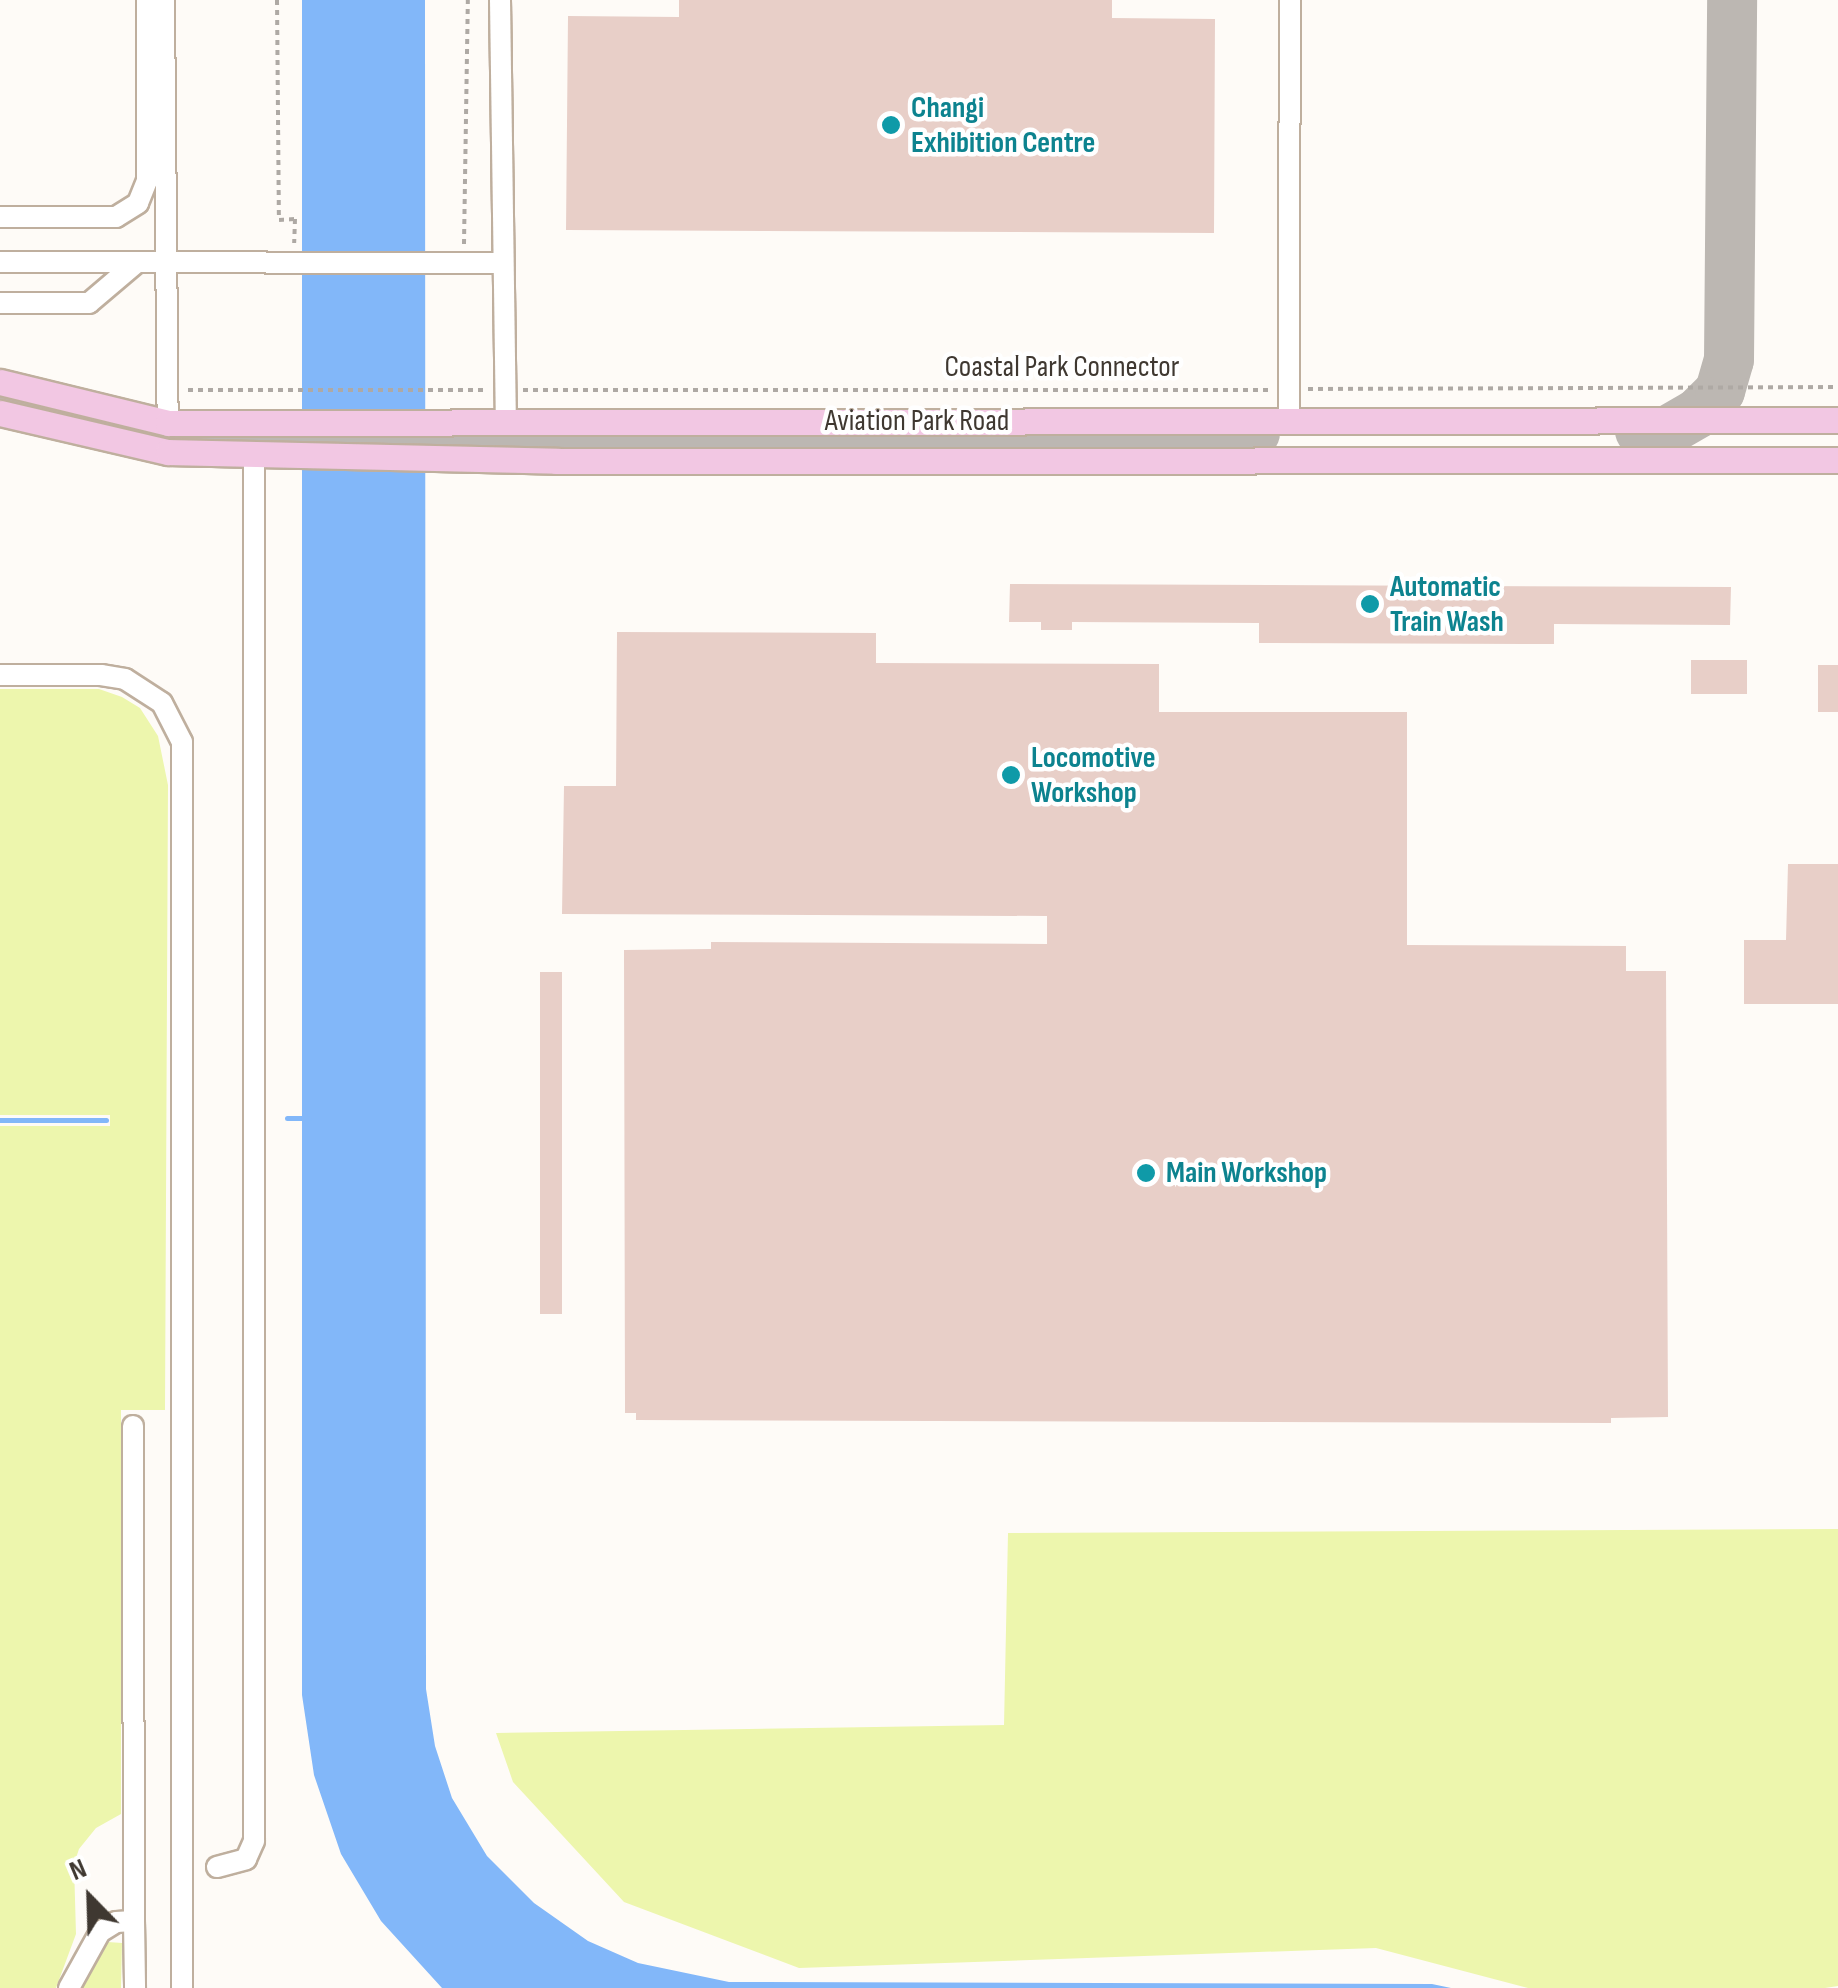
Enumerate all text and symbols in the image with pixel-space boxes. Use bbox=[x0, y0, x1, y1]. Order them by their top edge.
place label: Changi Exhibition Centre bbox=[911, 90, 1095, 160]
marker: Changi Exhibition Centre bbox=[880, 114, 902, 136]
street label: Coastal Park Connector bbox=[945, 349, 1179, 385]
street label: Aviation Park Road bbox=[825, 403, 1009, 439]
place label: Automatic Train Wash bbox=[1390, 569, 1504, 640]
marker: Automatic Train Wash bbox=[1359, 593, 1381, 615]
place label: Locomotive Workshop bbox=[1031, 740, 1155, 810]
marker: Locomotive Workshop bbox=[1000, 764, 1022, 786]
place label: Main Workshop bbox=[1166, 1155, 1327, 1191]
marker: Main Workshop bbox=[1135, 1162, 1157, 1184]
north arrow bbox=[40, 1848, 140, 1948]
text: N bbox=[65, 1852, 91, 1888]

